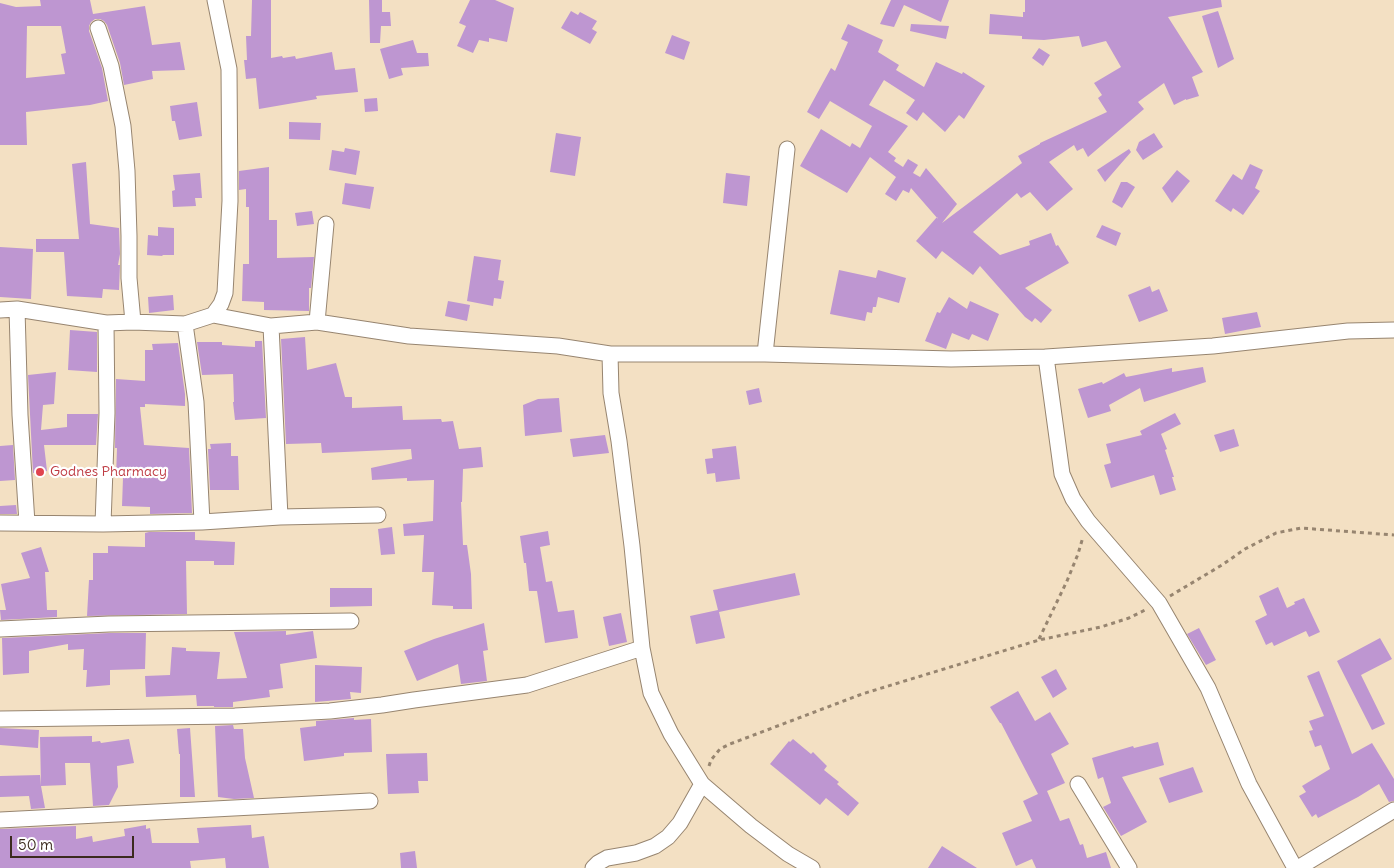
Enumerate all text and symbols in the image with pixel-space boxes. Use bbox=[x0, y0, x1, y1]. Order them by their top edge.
place label: Godnes Pharmacy bbox=[50, 464, 167, 480]
marker: Godnes Pharmacy bbox=[34, 466, 46, 478]
scale bar bbox=[12, 826, 136, 858]
text: 50 m bbox=[18, 835, 53, 854]

